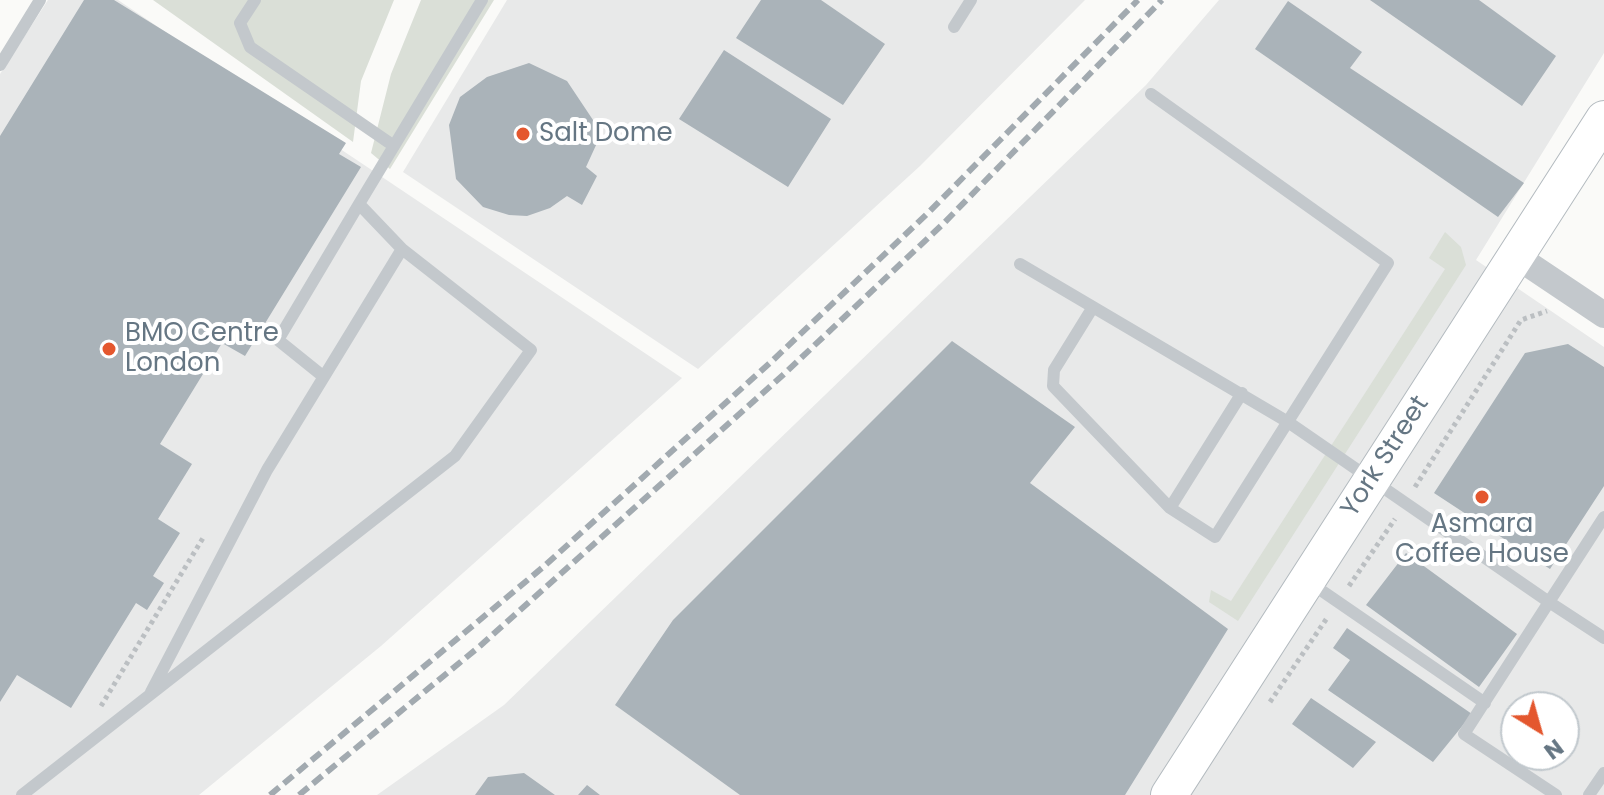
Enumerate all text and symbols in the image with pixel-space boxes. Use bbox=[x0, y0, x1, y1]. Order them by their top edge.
place label: Salt Dome bbox=[539, 118, 673, 150]
marker: Salt Dome bbox=[514, 125, 532, 143]
place label: BMO Centre London bbox=[125, 318, 279, 380]
marker: BMO Centre London bbox=[100, 340, 118, 358]
street label: York Street bbox=[1335, 391, 1437, 523]
marker: Asmara Coffee House bbox=[1473, 488, 1491, 506]
place label: Asmara Coffee House bbox=[1395, 509, 1569, 570]
north arrow bbox=[1500, 691, 1580, 771]
text: N bbox=[1538, 732, 1569, 766]

